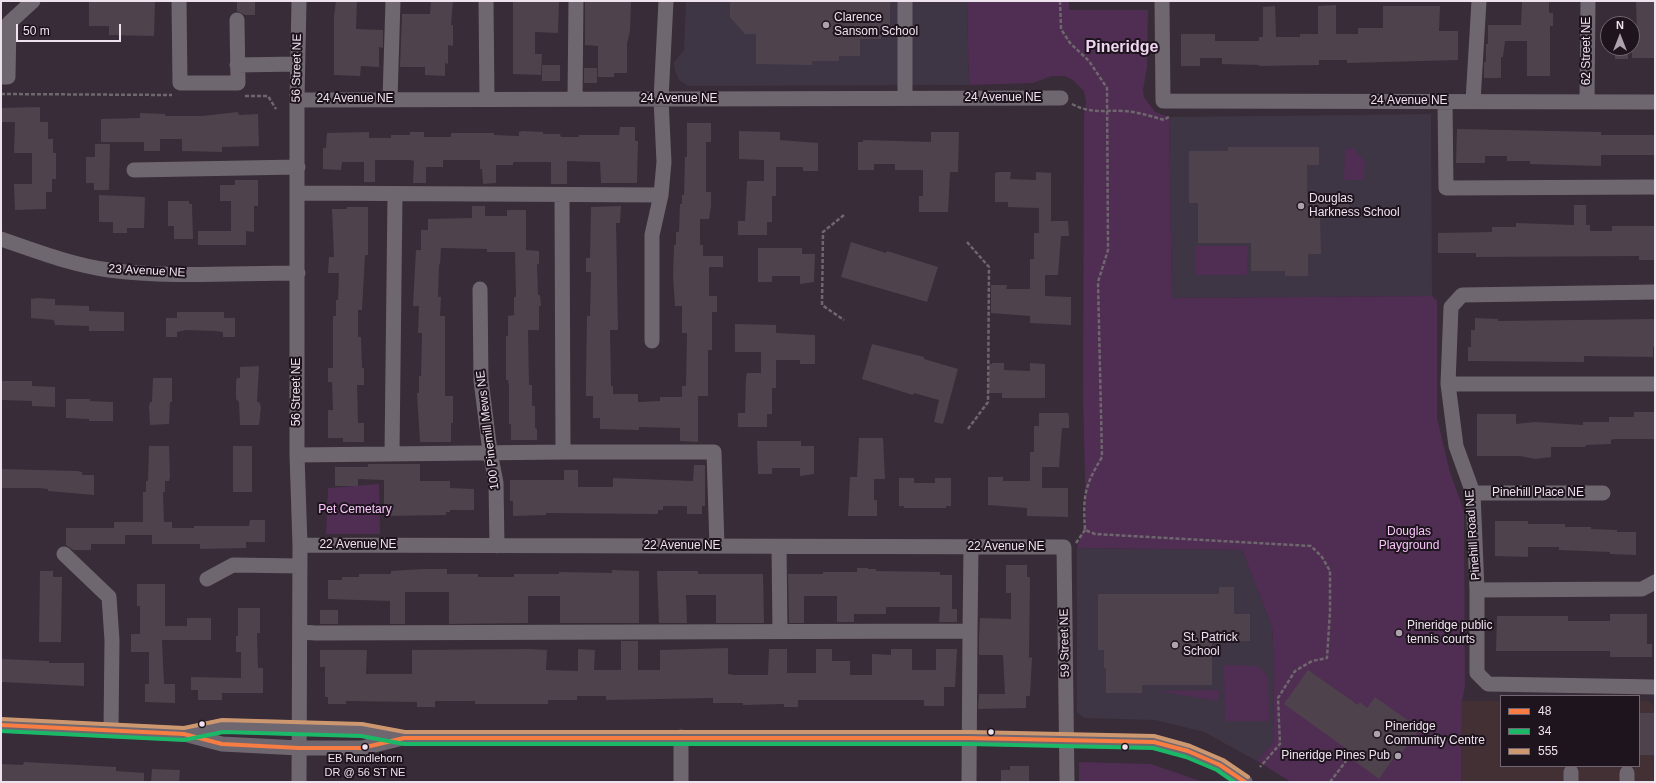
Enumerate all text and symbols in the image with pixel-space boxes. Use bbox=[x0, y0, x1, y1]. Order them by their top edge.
place label: Clarence Sansom School bbox=[834, 11, 918, 39]
scale bar bbox=[18, 16, 123, 42]
north arrow bbox=[1600, 16, 1640, 56]
street label: 62 Street NE bbox=[1580, 17, 1594, 85]
text: N bbox=[1616, 19, 1624, 31]
marker: Clarence Sansom School bbox=[821, 20, 831, 30]
text: 50 m bbox=[23, 24, 50, 38]
street label: 56 Street NE bbox=[289, 34, 305, 102]
district label: Pineridge bbox=[1086, 38, 1158, 58]
street label: 24 Avenue NE bbox=[964, 91, 1042, 105]
street label: 24 Avenue NE bbox=[316, 92, 394, 106]
street label: 24 Avenue NE bbox=[640, 92, 718, 106]
street label: 24 Avenue NE bbox=[1370, 94, 1448, 108]
place label: Douglas Harkness School bbox=[1309, 192, 1400, 220]
marker: Douglas Harkness School bbox=[1296, 201, 1306, 211]
street label: 23 Avenue NE bbox=[108, 262, 186, 280]
street label: 56 Street NE bbox=[290, 358, 304, 426]
street label: 100 Pinemill Mews NE bbox=[474, 370, 502, 490]
street label: Pinehill Place NE bbox=[1492, 486, 1584, 500]
street label: Pinehill Road NE bbox=[1463, 489, 1483, 581]
park label: Pet Cemetary bbox=[318, 503, 392, 517]
park label: Douglas Playground bbox=[1379, 525, 1439, 553]
street label: 22 Avenue NE bbox=[319, 538, 397, 552]
street label: 22 Avenue NE bbox=[643, 539, 721, 553]
street label: 22 Avenue NE bbox=[967, 540, 1045, 554]
street label: 59 Street NE bbox=[1057, 609, 1073, 677]
place label: Pineridge public tennis courts bbox=[1407, 619, 1492, 647]
marker: Pineridge public tennis courts bbox=[1394, 628, 1404, 638]
place label: St. Patrick School bbox=[1183, 631, 1238, 659]
marker: St. Patrick School bbox=[1170, 640, 1180, 650]
legend bbox=[1500, 695, 1640, 767]
text: 48 bbox=[1538, 704, 1551, 718]
unlabelled marker bbox=[197, 719, 207, 729]
place label: Pineridge Community Centre bbox=[1385, 720, 1485, 748]
text: 34 bbox=[1538, 724, 1551, 738]
unlabelled marker bbox=[986, 727, 996, 737]
marker: Pineridge Community Centre bbox=[1372, 729, 1382, 739]
marker: EB Rundlehorn DR @ 56 ST NE bbox=[360, 742, 370, 752]
unlabelled marker bbox=[1120, 742, 1130, 752]
text: 555 bbox=[1538, 744, 1558, 758]
place label: Pineridge Pines Pub bbox=[1281, 749, 1390, 763]
marker: Pineridge Pines Pub bbox=[1393, 751, 1403, 761]
place label: EB Rundlehorn DR @ 56 ST NE bbox=[325, 752, 405, 778]

